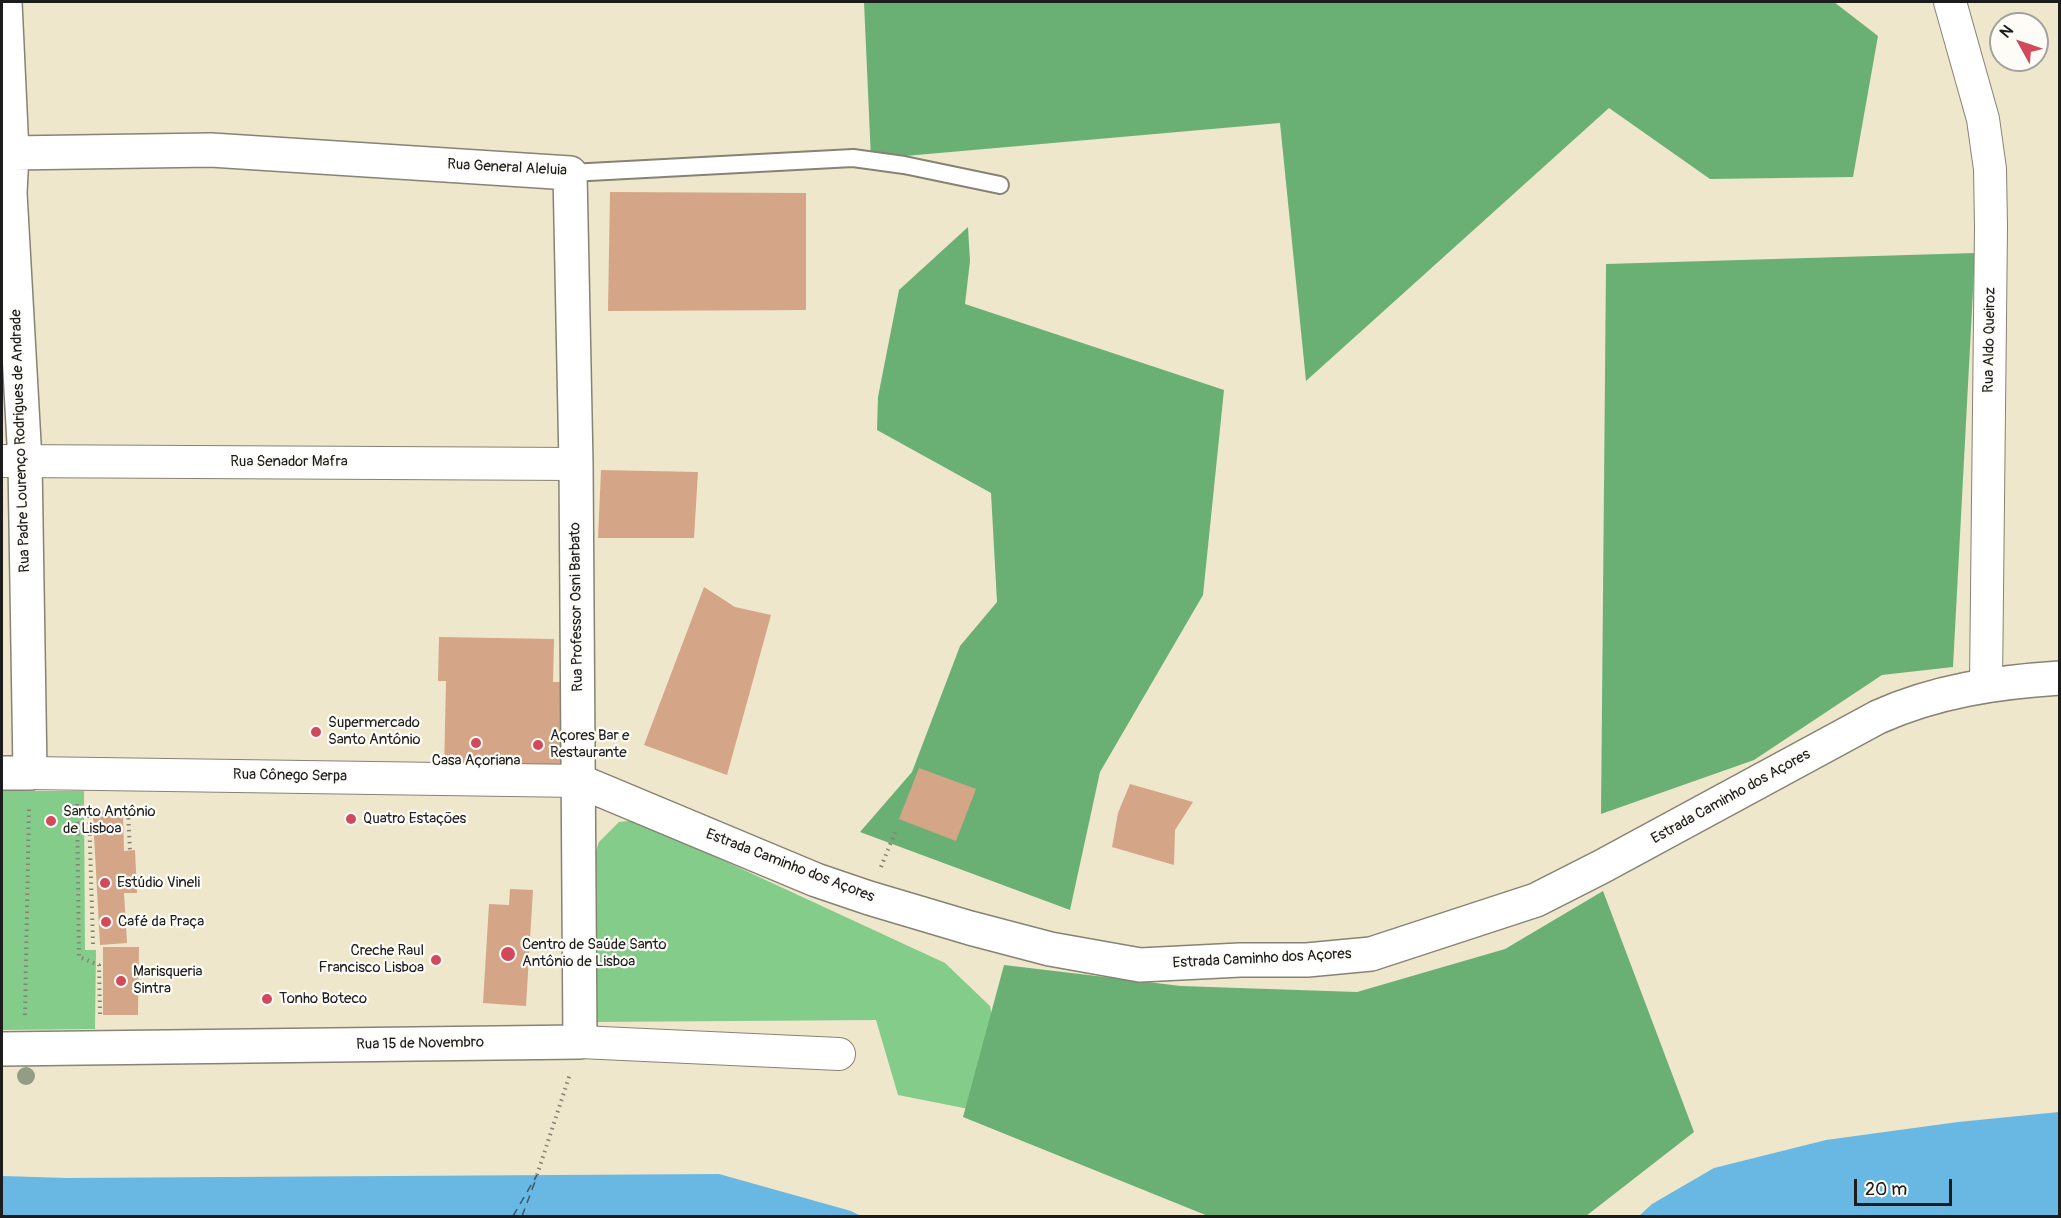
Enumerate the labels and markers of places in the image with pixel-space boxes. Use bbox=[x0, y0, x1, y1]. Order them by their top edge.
place label: Supermercado Santo Antônio bbox=[328, 714, 421, 749]
marker: Supermercado Santo Antônio bbox=[309, 725, 323, 739]
place label: Açores Bar e Restaurante bbox=[550, 727, 629, 762]
marker: Casa Açoriana bbox=[469, 736, 483, 750]
marker: Açores Bar e Restaurante bbox=[531, 738, 545, 752]
place label: Casa Açoriana bbox=[432, 752, 520, 770]
place label: Santo Antônio de Lisboa bbox=[63, 803, 156, 838]
place label: Quatro Estações bbox=[363, 810, 466, 828]
marker: Quatro Estações bbox=[344, 812, 358, 826]
marker: Santo Antônio de Lisboa bbox=[44, 814, 58, 828]
place label: Estúdio Vineli bbox=[117, 874, 200, 892]
marker: Estúdio Vineli bbox=[98, 876, 112, 890]
place label: Café da Praça bbox=[118, 913, 204, 931]
marker: Café da Praça bbox=[99, 915, 113, 929]
place label: Centro de Saúde Santo Antônio de Lisboa bbox=[522, 936, 667, 971]
place label: Creche Raul Francisco Lisboa bbox=[318, 942, 424, 977]
marker: Centro de Saúde Santo Antônio de Lisboa bbox=[499, 945, 517, 963]
marker: Creche Raul Francisco Lisboa bbox=[429, 953, 443, 967]
place label: Marisqueria Sintra bbox=[133, 963, 202, 998]
marker: Marisqueria Sintra bbox=[114, 974, 128, 988]
place label: Tonho Boteco bbox=[279, 990, 367, 1008]
marker: Tonho Boteco bbox=[260, 992, 274, 1006]

